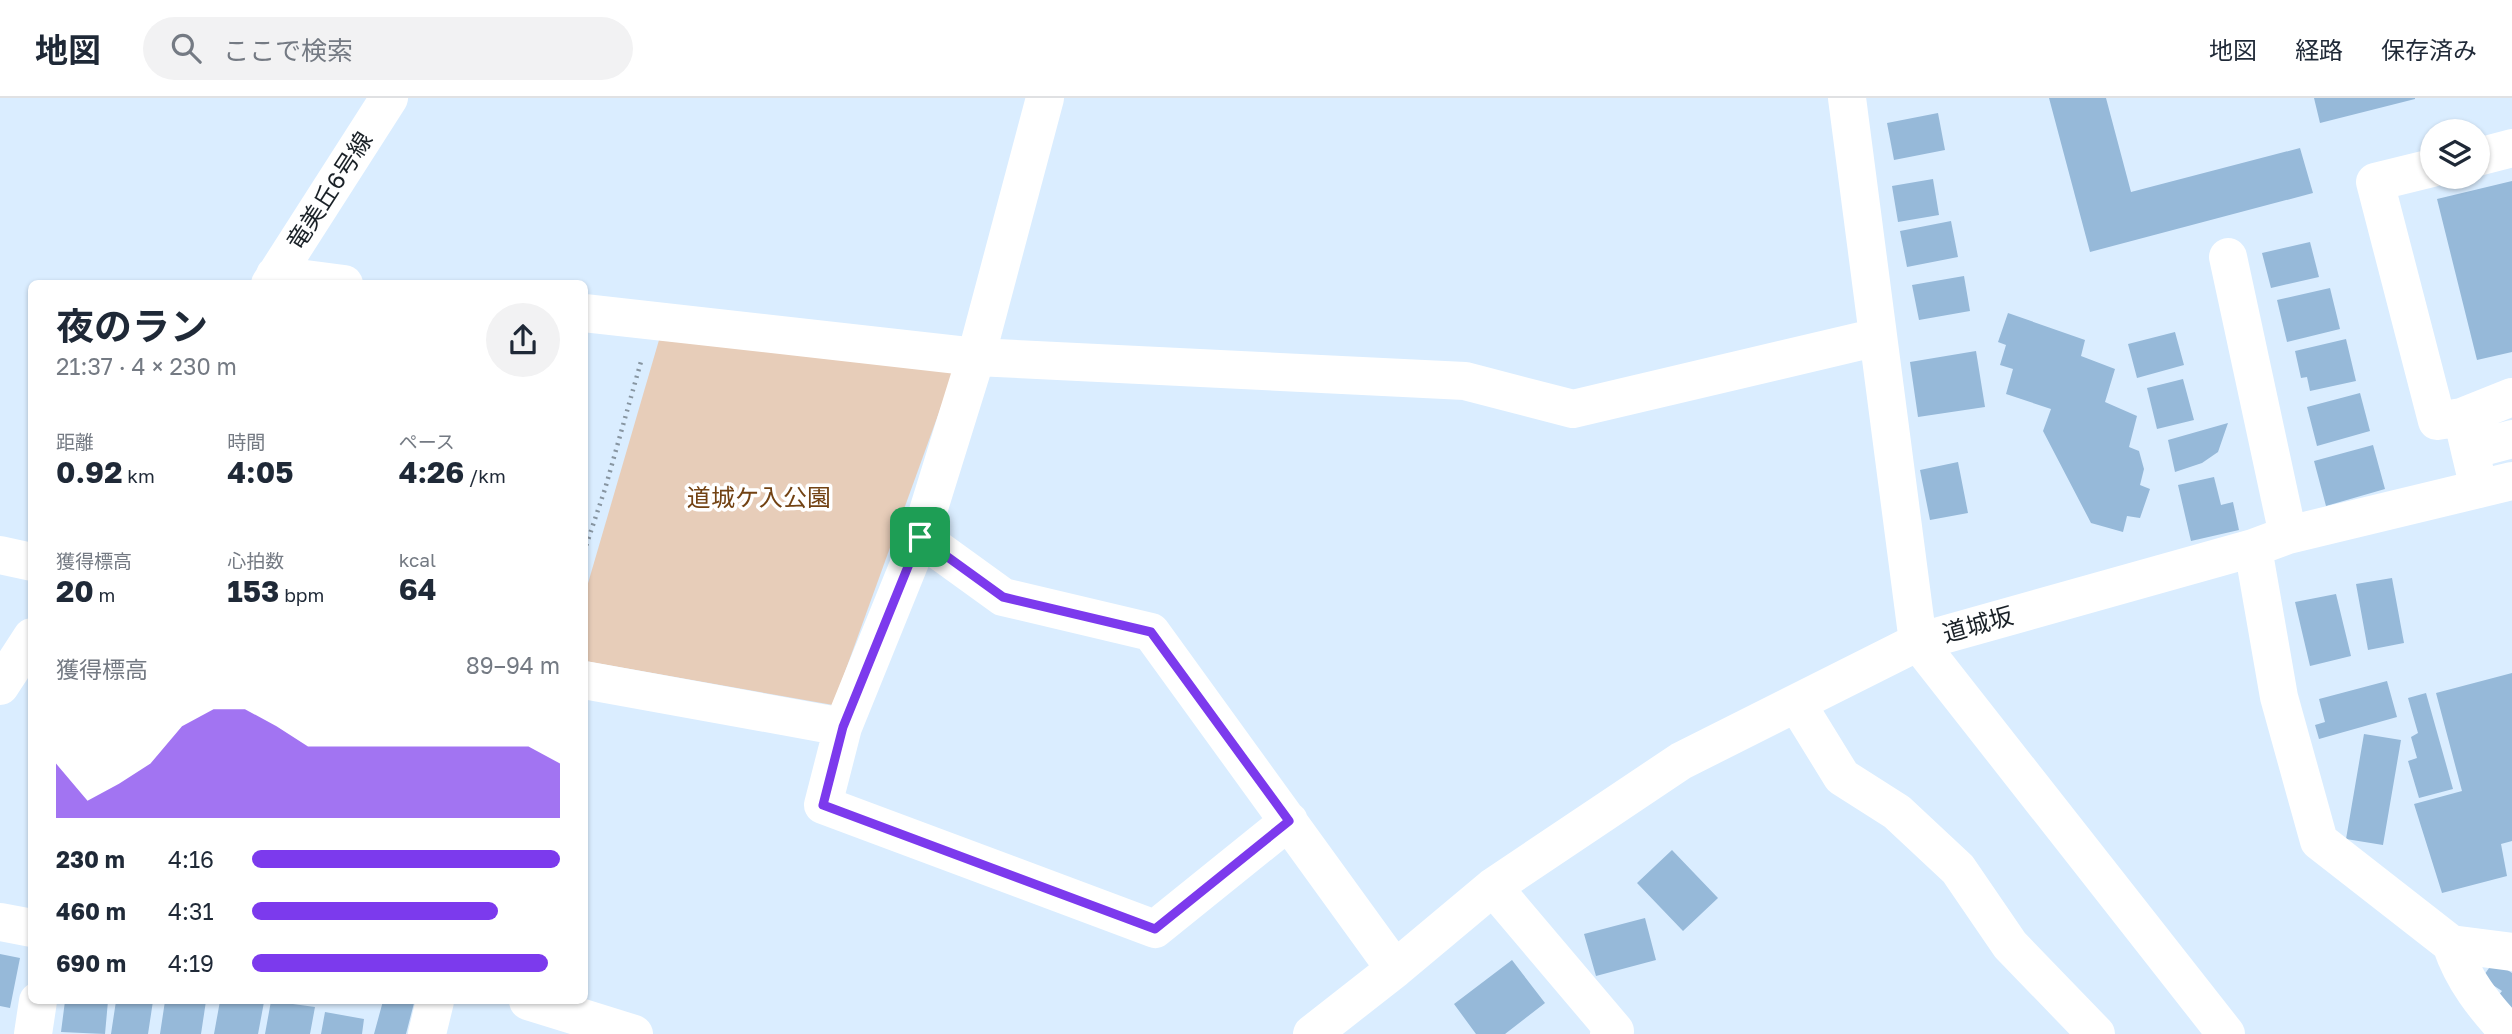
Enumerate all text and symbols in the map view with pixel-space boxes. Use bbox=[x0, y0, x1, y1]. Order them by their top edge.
search box bbox=[143, 17, 633, 80]
icon: search bbox=[167, 29, 205, 67]
text: 地図 bbox=[35, 30, 101, 69]
text: ここで検索 bbox=[223, 35, 353, 66]
text: 地図 bbox=[2209, 35, 2257, 64]
text: 経路 bbox=[2295, 35, 2343, 64]
text: 保存済み bbox=[2381, 35, 2477, 64]
map controls bbox=[2420, 119, 2490, 189]
button: layers bbox=[2420, 119, 2490, 189]
street label: 竜美丘6号線 bbox=[280, 126, 378, 254]
text: 夜のラン bbox=[56, 303, 208, 348]
button: share bbox=[486, 303, 560, 377]
text: 21:37 · 4 × 230 m bbox=[56, 352, 237, 380]
text: 距離 bbox=[56, 430, 94, 453]
text: 時間 bbox=[227, 430, 265, 453]
text: ペース bbox=[399, 430, 455, 453]
text: 0.92 bbox=[56, 454, 122, 490]
text: 4:05 bbox=[227, 454, 293, 490]
text: 4:26 bbox=[399, 454, 464, 490]
text: km bbox=[122, 464, 155, 487]
text: /km bbox=[464, 464, 506, 487]
park label: 道城ケ入公園 bbox=[687, 482, 831, 511]
pin bbox=[890, 507, 950, 567]
icon: arrive bbox=[901, 518, 939, 556]
text: kcal bbox=[399, 548, 436, 571]
text: 獲得標高 bbox=[56, 549, 132, 572]
text: 心拍数 bbox=[227, 549, 284, 572]
text: 64 bbox=[399, 571, 436, 607]
text: 20 bbox=[56, 573, 94, 609]
text: 153 bbox=[227, 573, 279, 609]
text: m bbox=[94, 583, 115, 606]
text: bpm bbox=[279, 583, 324, 606]
street label: 道城坂 bbox=[1939, 600, 2016, 647]
text: 89–94 m bbox=[466, 651, 560, 679]
text: 獲得標高 bbox=[56, 655, 148, 683]
text: 230 m bbox=[56, 845, 125, 873]
text: 4:16 bbox=[168, 845, 214, 873]
text: 460 m bbox=[56, 897, 126, 925]
text: 4:31 bbox=[168, 897, 214, 925]
text: 690 m bbox=[56, 949, 126, 977]
text: 4:19 bbox=[168, 949, 214, 977]

